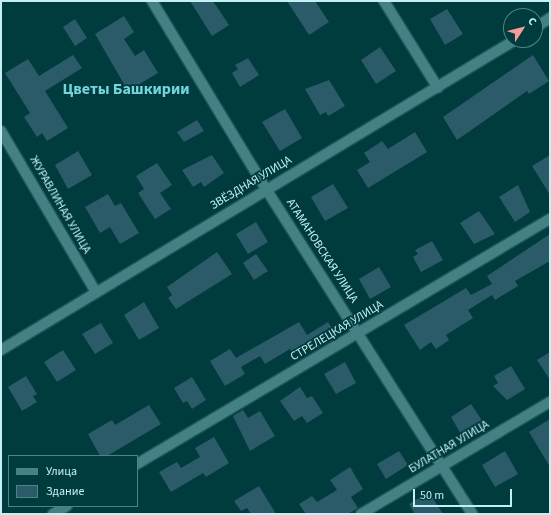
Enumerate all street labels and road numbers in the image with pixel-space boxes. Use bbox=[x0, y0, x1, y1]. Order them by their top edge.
street label: ЗВЁЗДНАЯ УЛИЦА bbox=[208, 153, 294, 213]
street label: ЖУРАВЛИНАЯ УЛИЦА bbox=[26, 154, 94, 256]
street label: АТАМАНОВСКАЯ УЛИЦА bbox=[283, 196, 361, 306]
street label: СТРЕЛЕЦКАЯ УЛИЦА bbox=[288, 298, 386, 364]
street label: БУЛАТНАЯ УЛИЦА bbox=[406, 417, 492, 477]

